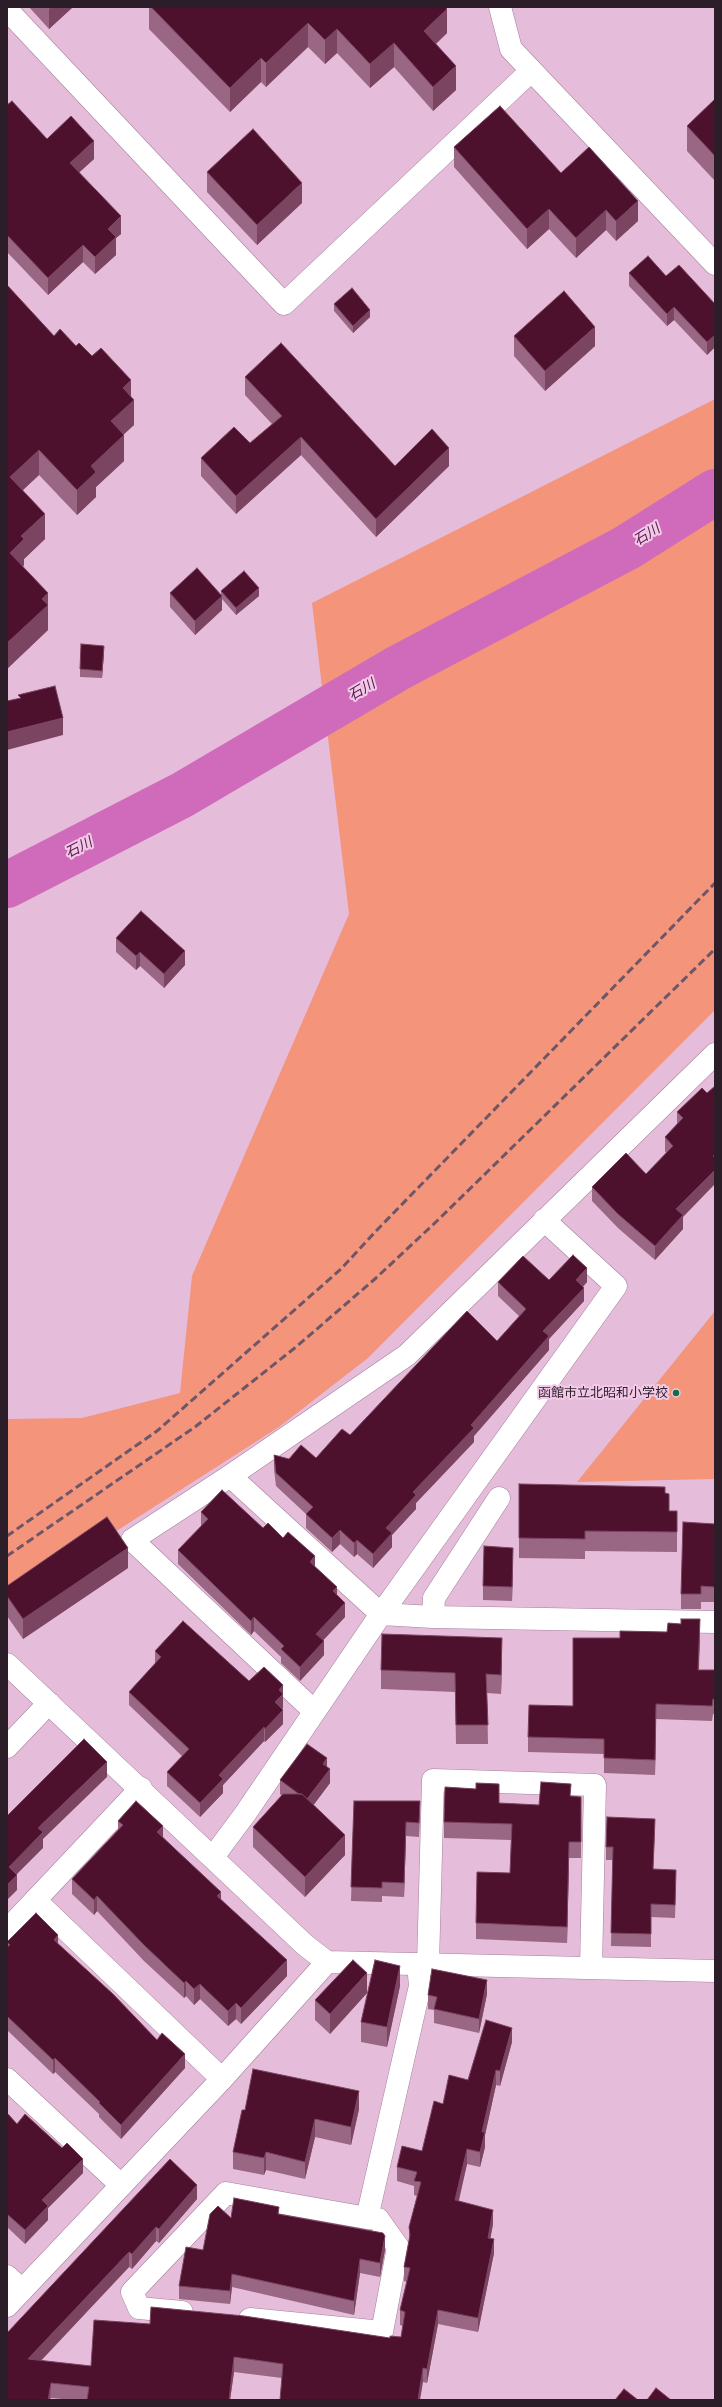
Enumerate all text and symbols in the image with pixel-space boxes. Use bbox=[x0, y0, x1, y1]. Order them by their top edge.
water label: 石川 bbox=[631, 520, 663, 550]
water label: 石川 bbox=[346, 676, 378, 704]
water label: 石川 bbox=[63, 834, 95, 862]
place label: 函館市立北昭和小学校 bbox=[538, 1385, 668, 1401]
marker: 函館市立北昭和小学校 bbox=[671, 1388, 681, 1398]

